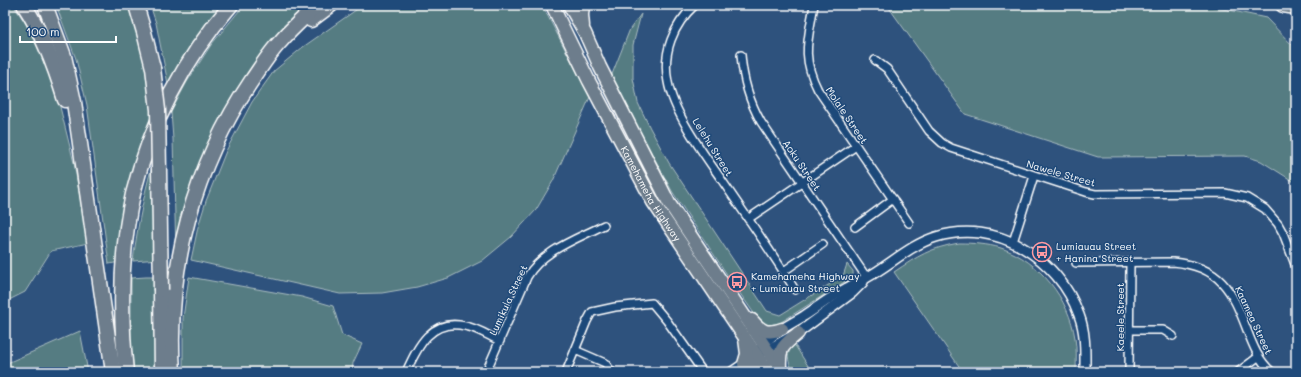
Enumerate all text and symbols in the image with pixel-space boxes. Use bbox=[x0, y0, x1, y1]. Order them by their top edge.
scale bar bbox=[20, 18, 116, 44]
text: 100 m bbox=[26, 23, 60, 39]
street label: Molale Street bbox=[823, 84, 871, 146]
street label: Lelehu Street bbox=[689, 115, 737, 179]
street label: Aoku Street bbox=[780, 137, 824, 193]
street label: Kamehameha Highway bbox=[618, 143, 684, 244]
street label: Nawele Street bbox=[1025, 156, 1097, 190]
place label: Lumiauau Street + Hanina Street bbox=[1056, 239, 1136, 265]
bus stop icon: Lumiauau Street + Hanina Street bbox=[1031, 241, 1053, 263]
street label: Lumikula Street bbox=[486, 262, 530, 338]
place label: Kamehameha Highway + Lumiauau Street bbox=[751, 269, 859, 295]
bus stop icon: Kamehameha Highway + Lumiauau Street bbox=[726, 271, 748, 293]
street label: Kaeele Street bbox=[1113, 283, 1127, 351]
street label: Kaamea Street bbox=[1232, 284, 1276, 356]

